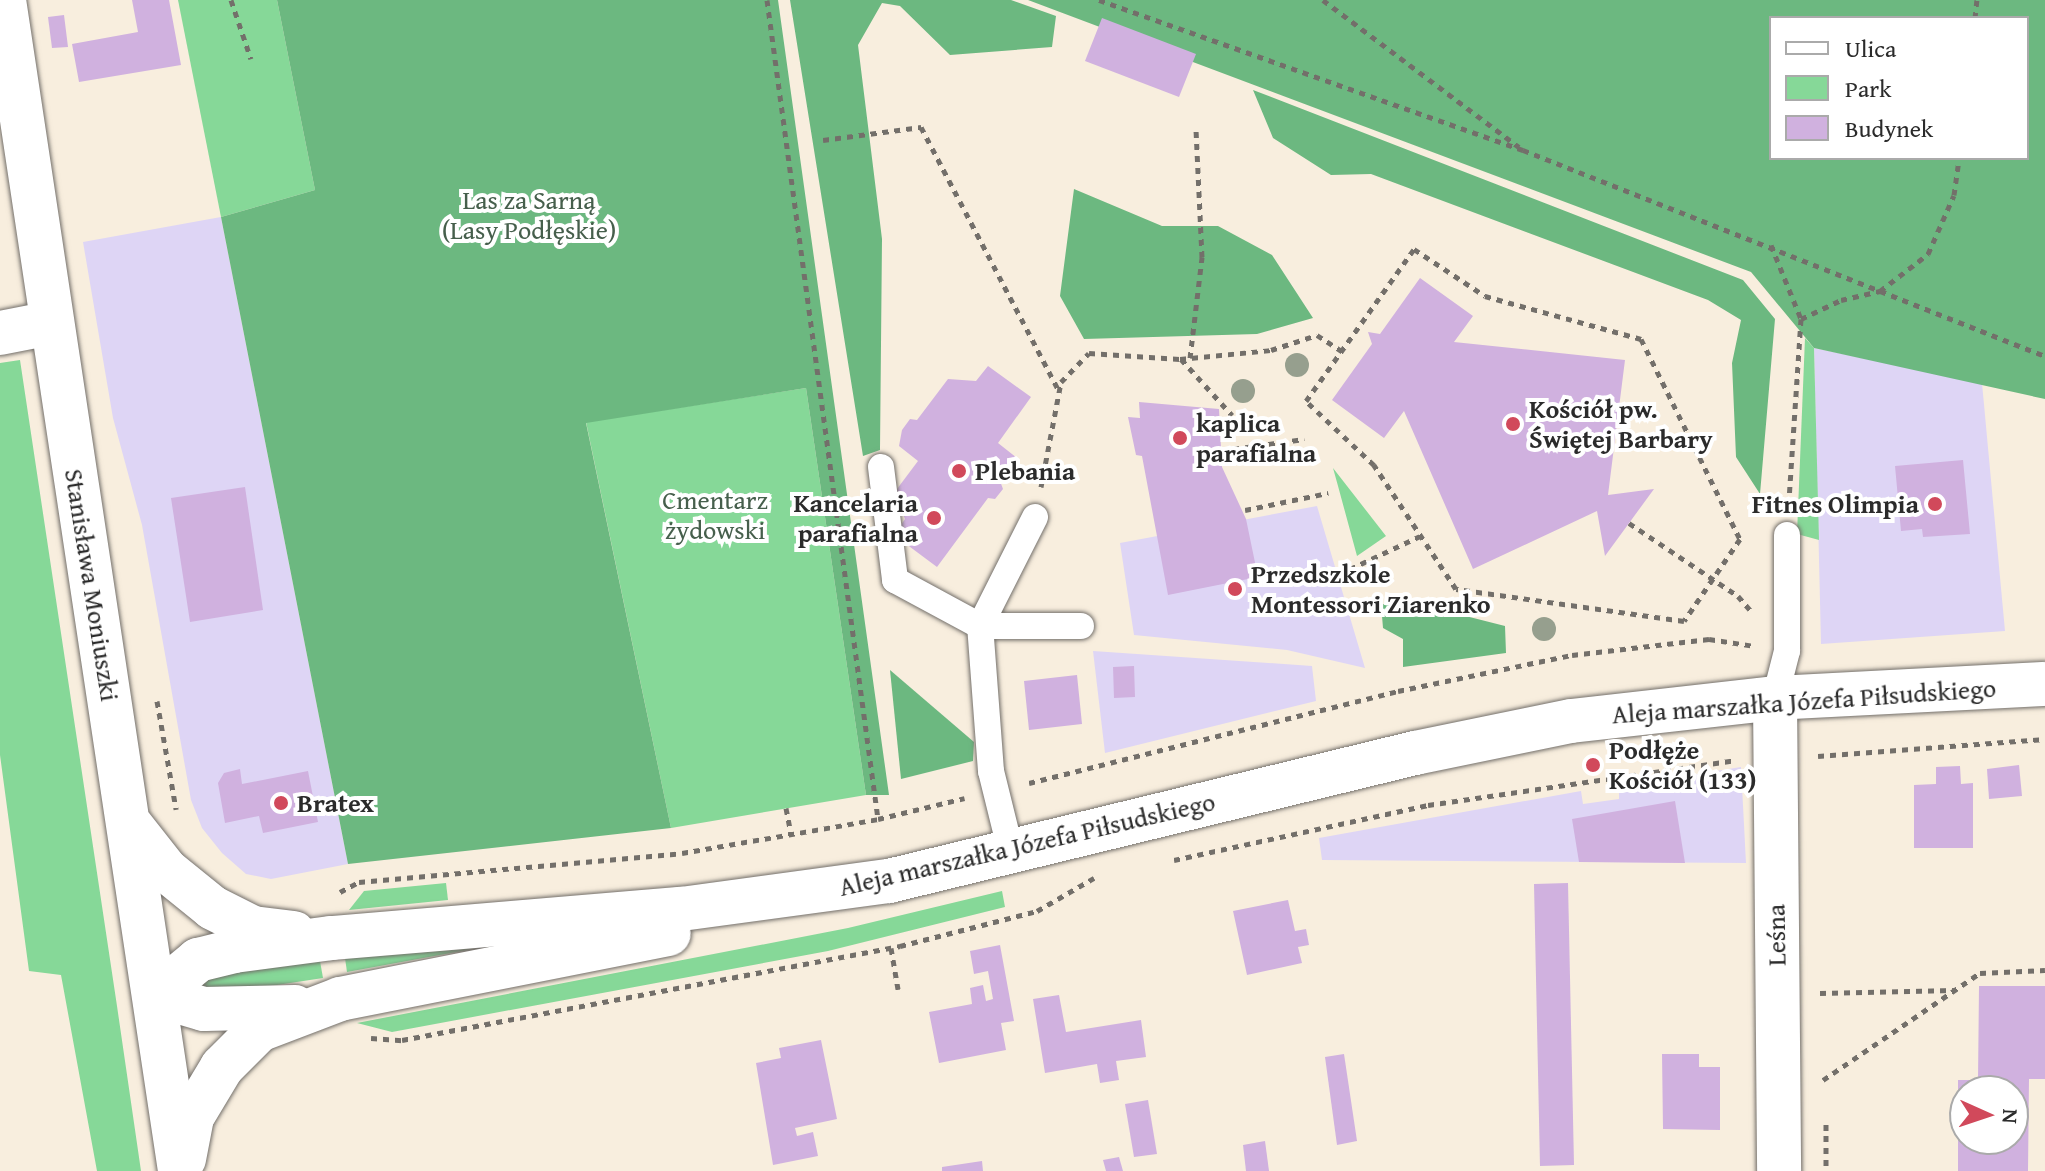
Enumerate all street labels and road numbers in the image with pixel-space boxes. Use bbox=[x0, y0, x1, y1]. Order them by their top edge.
street label: Stanisława Moniuszki bbox=[58, 467, 126, 703]
street label: Aleja marszałka Józefa Piłsudskiego bbox=[1611, 672, 1997, 730]
street label: Aleja marszałka Józefa Piłsudskiego bbox=[836, 785, 1218, 903]
street label: Leśna bbox=[1760, 904, 1792, 966]

